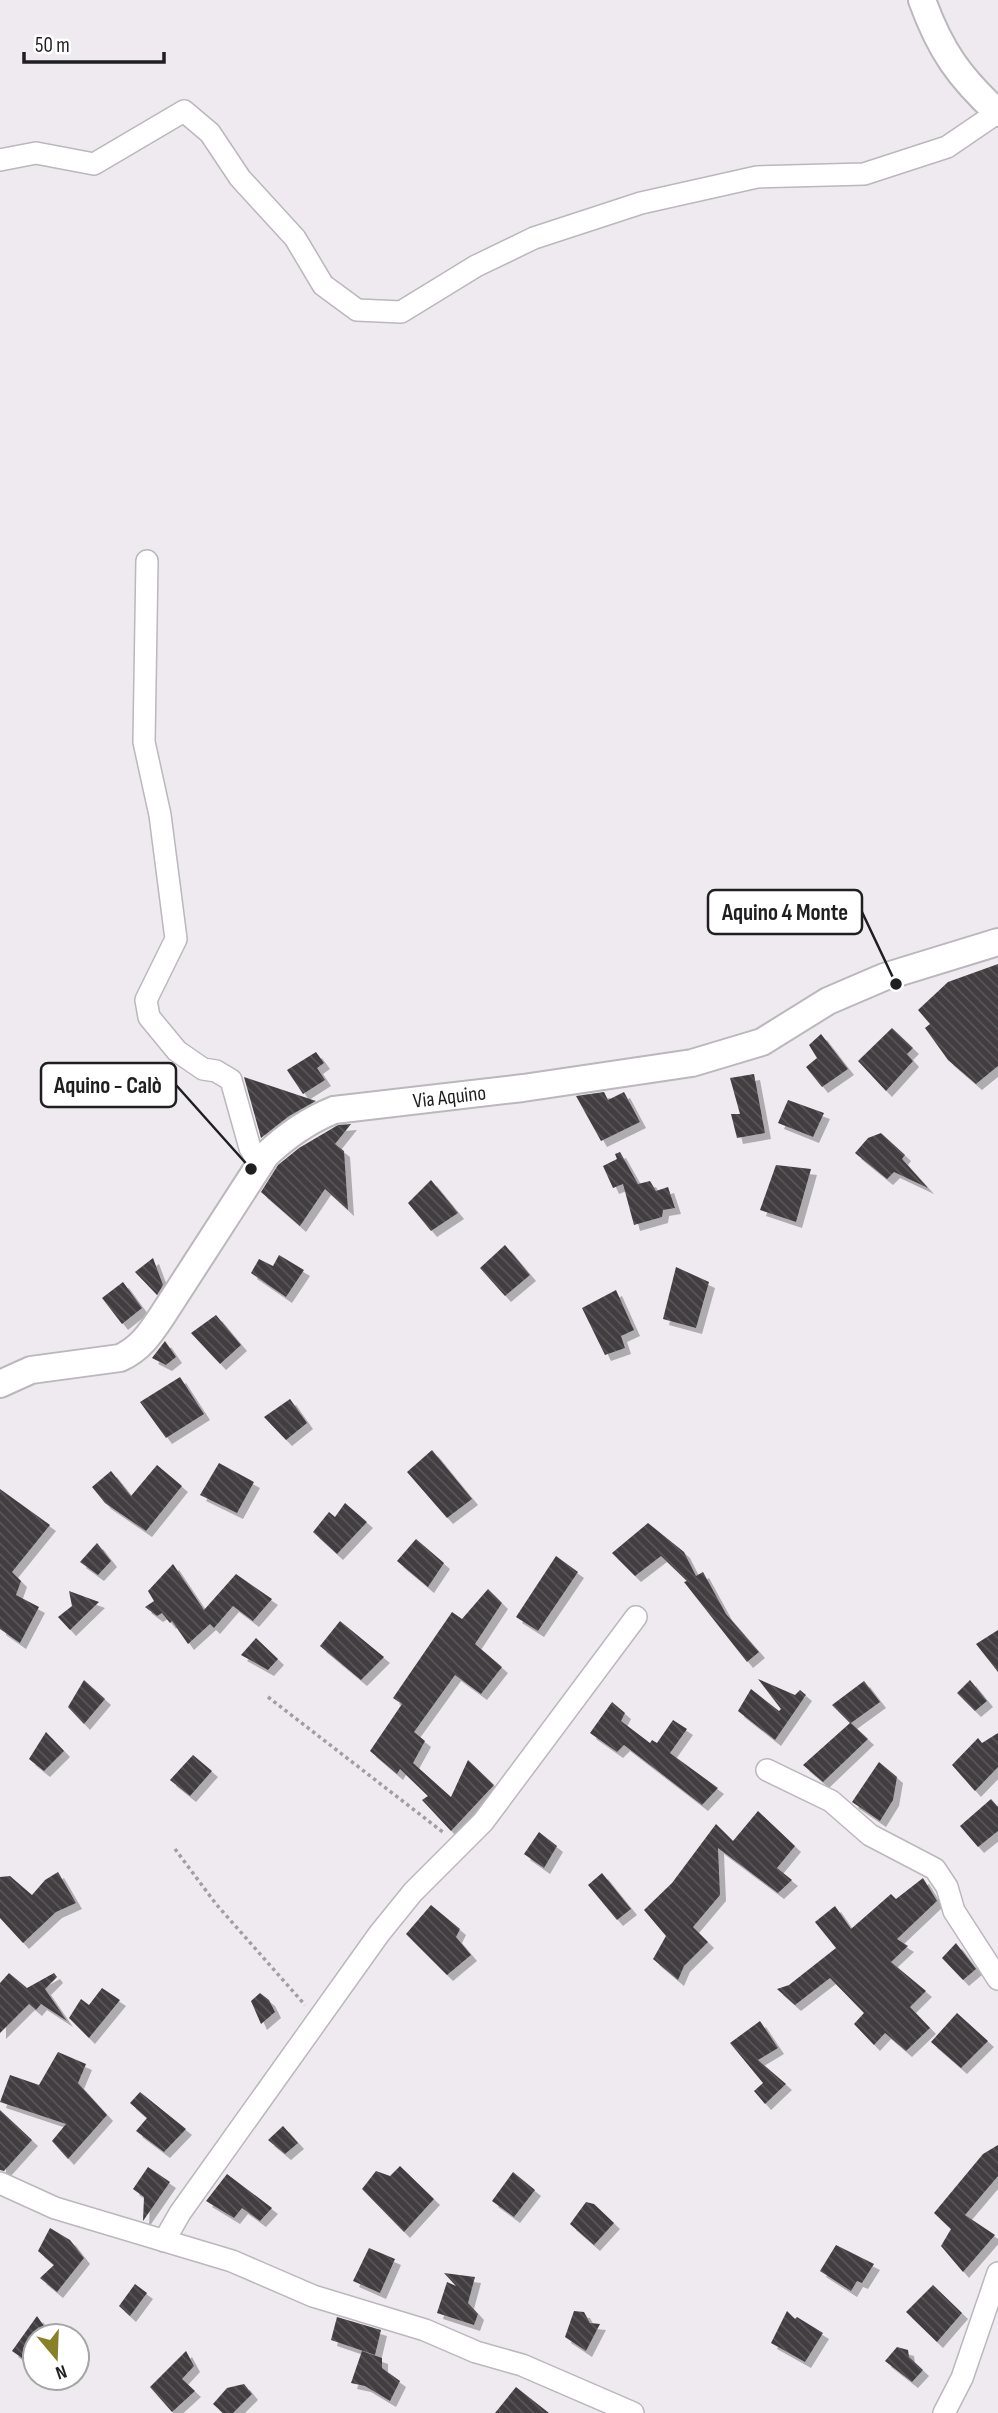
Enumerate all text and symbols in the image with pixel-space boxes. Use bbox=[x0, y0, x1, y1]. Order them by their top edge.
scale bar bbox=[24, 21, 164, 65]
text: 50 m bbox=[35, 33, 70, 58]
callout: Aquino 4 Monte bbox=[708, 890, 862, 934]
text: Aquino 4 Monte bbox=[721, 899, 848, 927]
callout: Aquino - Calò bbox=[41, 1063, 176, 1107]
text: Aquino - Calò bbox=[53, 1072, 162, 1100]
street label: Via Aquino bbox=[412, 1080, 487, 1114]
north arrow bbox=[21, 2322, 91, 2392]
text: N bbox=[53, 2359, 70, 2384]

